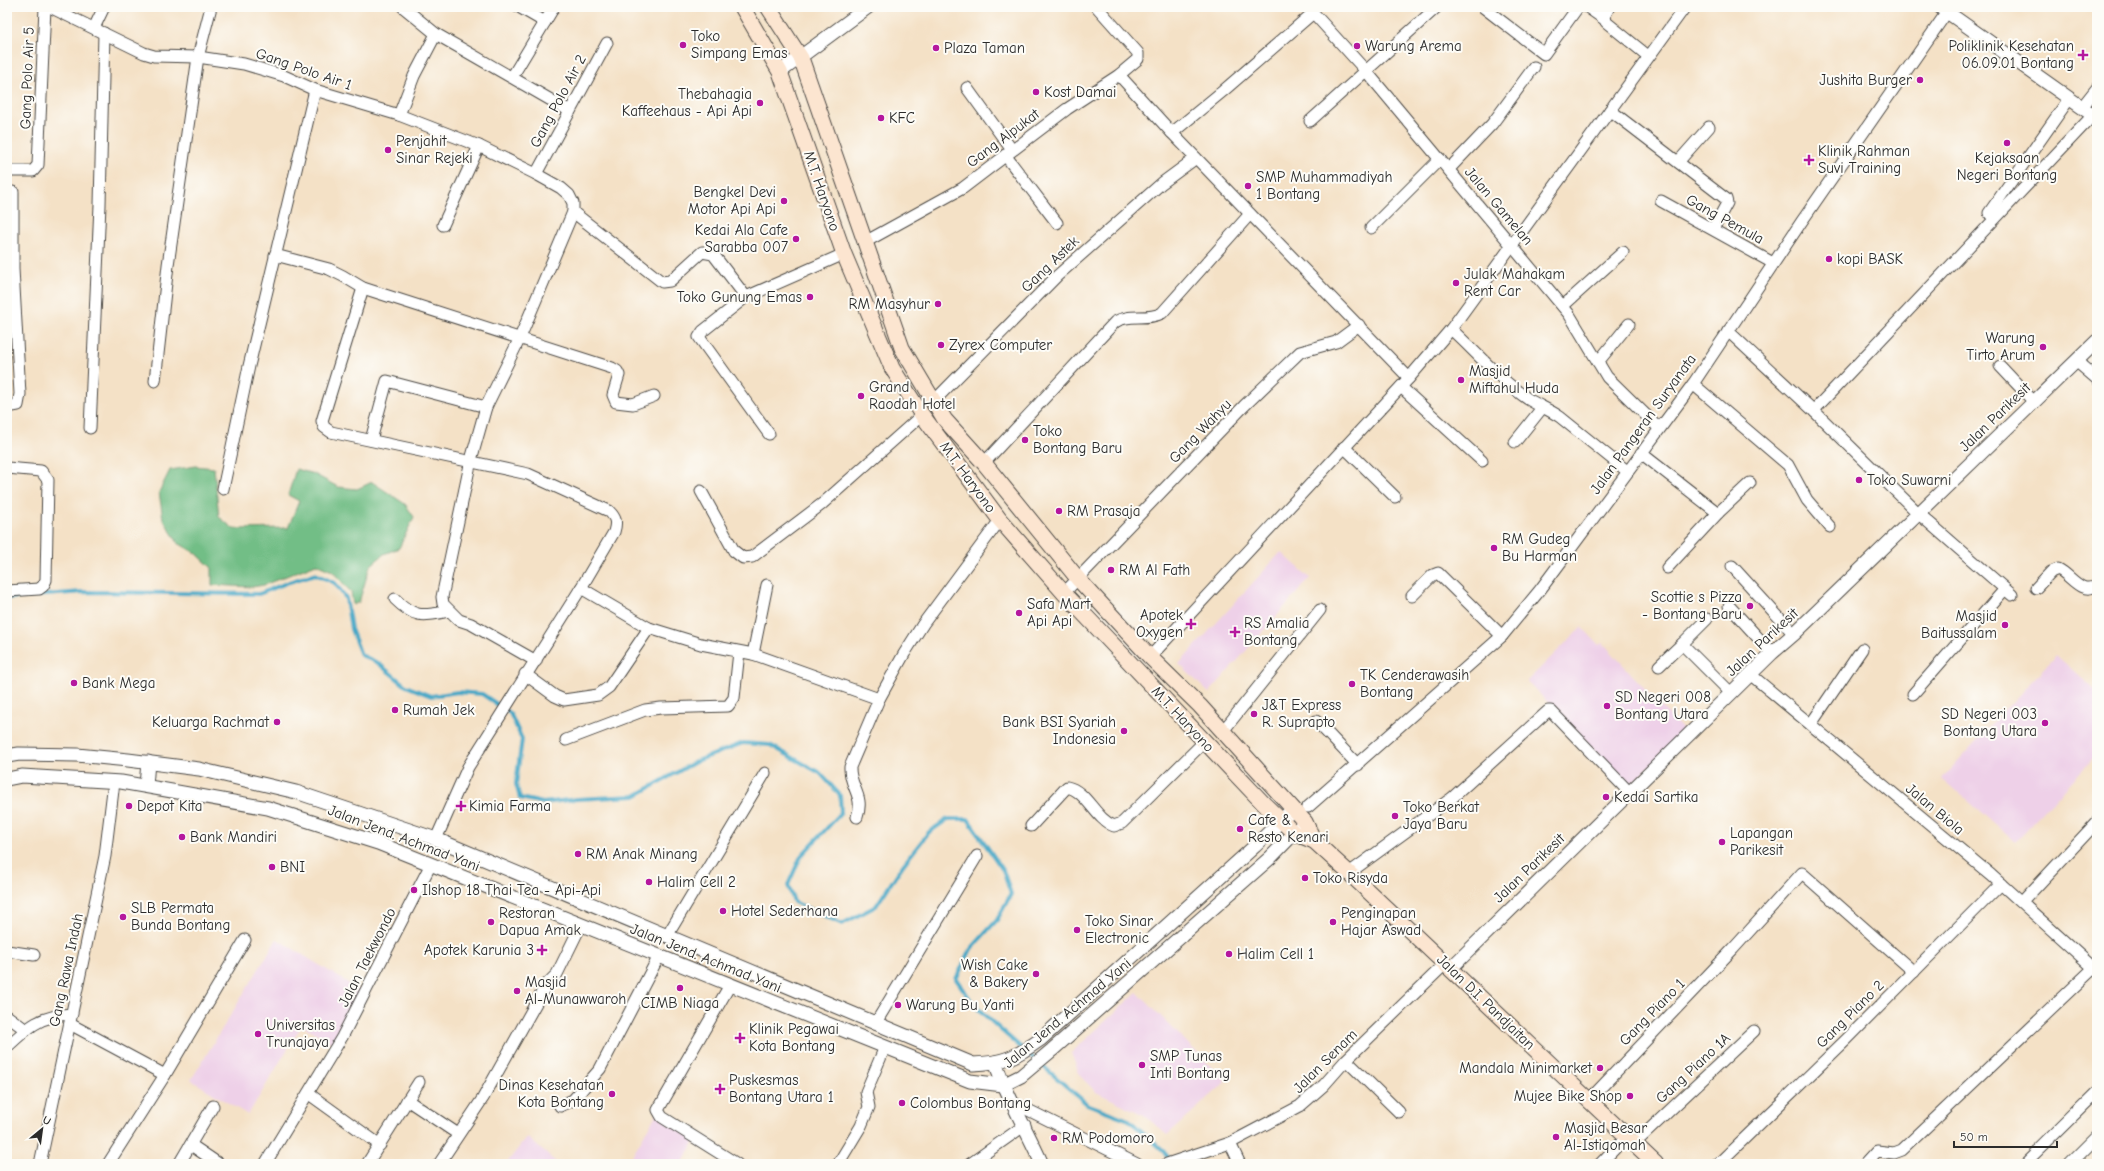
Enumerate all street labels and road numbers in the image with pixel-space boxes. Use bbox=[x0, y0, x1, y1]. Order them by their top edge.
street label: Gang Polo Air 5 bbox=[16, 26, 38, 130]
street label: Gang Polo Air 1 bbox=[253, 44, 355, 94]
street label: Gang Polo Air 2 bbox=[526, 51, 590, 151]
street label: Gang Alpukat bbox=[963, 104, 1043, 171]
street label: M.T. Haryono bbox=[800, 148, 844, 234]
street label: Jalan Gamelan bbox=[1461, 163, 1537, 249]
street label: Gang Pemula bbox=[1683, 190, 1767, 248]
street label: Gang Astek bbox=[1017, 232, 1083, 296]
street label: Jalan Pangeran Suryanata bbox=[1586, 350, 1700, 498]
street label: Jalan Parikesit bbox=[1956, 378, 2035, 455]
street label: Gang Wahyu bbox=[1165, 395, 1235, 467]
street label: M.T. Haryono bbox=[936, 438, 1000, 516]
street label: Jalan Parikesit bbox=[1722, 604, 1802, 680]
street label: M.T. Haryono bbox=[1148, 682, 1218, 756]
street label: Jalan Biola bbox=[1902, 779, 1968, 839]
street label: Jalan Jend. Achmad Yani bbox=[325, 801, 483, 875]
street label: Jalan Parikesit bbox=[1490, 829, 1569, 906]
street label: Jalan Taekwondo bbox=[334, 904, 400, 1010]
street label: Gang Rawa Indah bbox=[45, 912, 87, 1028]
street label: Jalan Jend. Achmad Yani bbox=[628, 919, 784, 997]
street label: Jalan D.I. Pandjaitan bbox=[1433, 951, 1539, 1053]
street label: Jalan Jend. Achmad Yani bbox=[999, 954, 1135, 1072]
street label: Gang Piano 1 bbox=[1615, 975, 1689, 1049]
street label: Gang Piano 2 bbox=[1812, 976, 1888, 1052]
street label: Jalan Senam bbox=[1289, 1025, 1361, 1097]
street label: Gang Piano 1A bbox=[1652, 1029, 1734, 1107]

